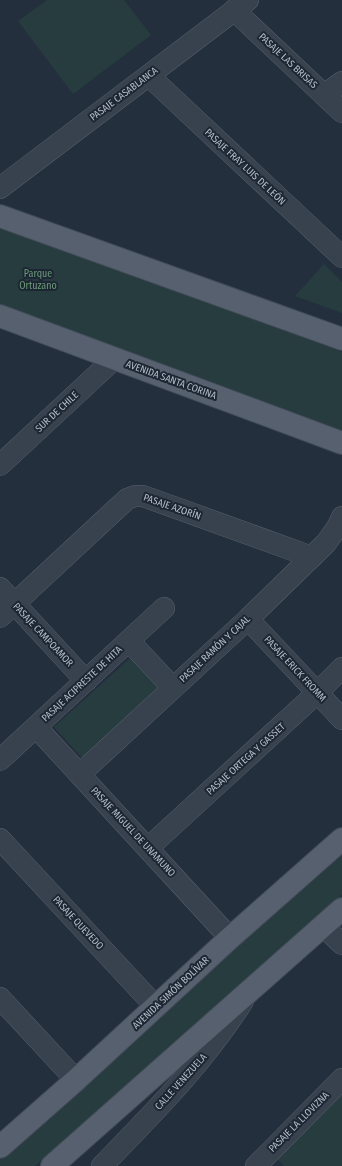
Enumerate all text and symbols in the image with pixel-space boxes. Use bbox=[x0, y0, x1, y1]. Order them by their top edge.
street label: PASAJE LAS BRISAS bbox=[256, 31, 320, 91]
street label: PASAJE CASABLANCA bbox=[88, 64, 161, 123]
street label: PASAJE FRAY LUIS DE LEÓN bbox=[202, 125, 289, 208]
park label: Parque Ortuzano bbox=[19, 268, 57, 292]
street label: AVENIDA SANTA CORINA bbox=[124, 358, 219, 402]
street label: SUR DE CHILE bbox=[33, 389, 81, 435]
street label: PASAJE AZORÍN bbox=[142, 490, 203, 522]
street label: PASAJE CAMPOAMOR bbox=[10, 601, 76, 670]
street label: PASAJE RAMÓN Y CAJAL bbox=[176, 611, 253, 685]
street label: PASAJE ERICK FROMM bbox=[261, 634, 329, 704]
street label: PASAJE ACIPRESTE DE HITA bbox=[39, 643, 125, 724]
street label: PASAJE ORTEGA Y GASSET bbox=[204, 720, 288, 797]
street label: PASAJE MIGUEL DE UNAMUNO bbox=[88, 785, 178, 879]
street label: PASAJE QUEVEDO bbox=[50, 894, 106, 952]
street label: AVENIDA SIMÓN BOLÍVAR bbox=[129, 952, 212, 1032]
street label: CALLE VENEZUELA bbox=[153, 1051, 210, 1113]
street label: PASAJE LA LLOVIZNA bbox=[266, 1089, 332, 1155]

